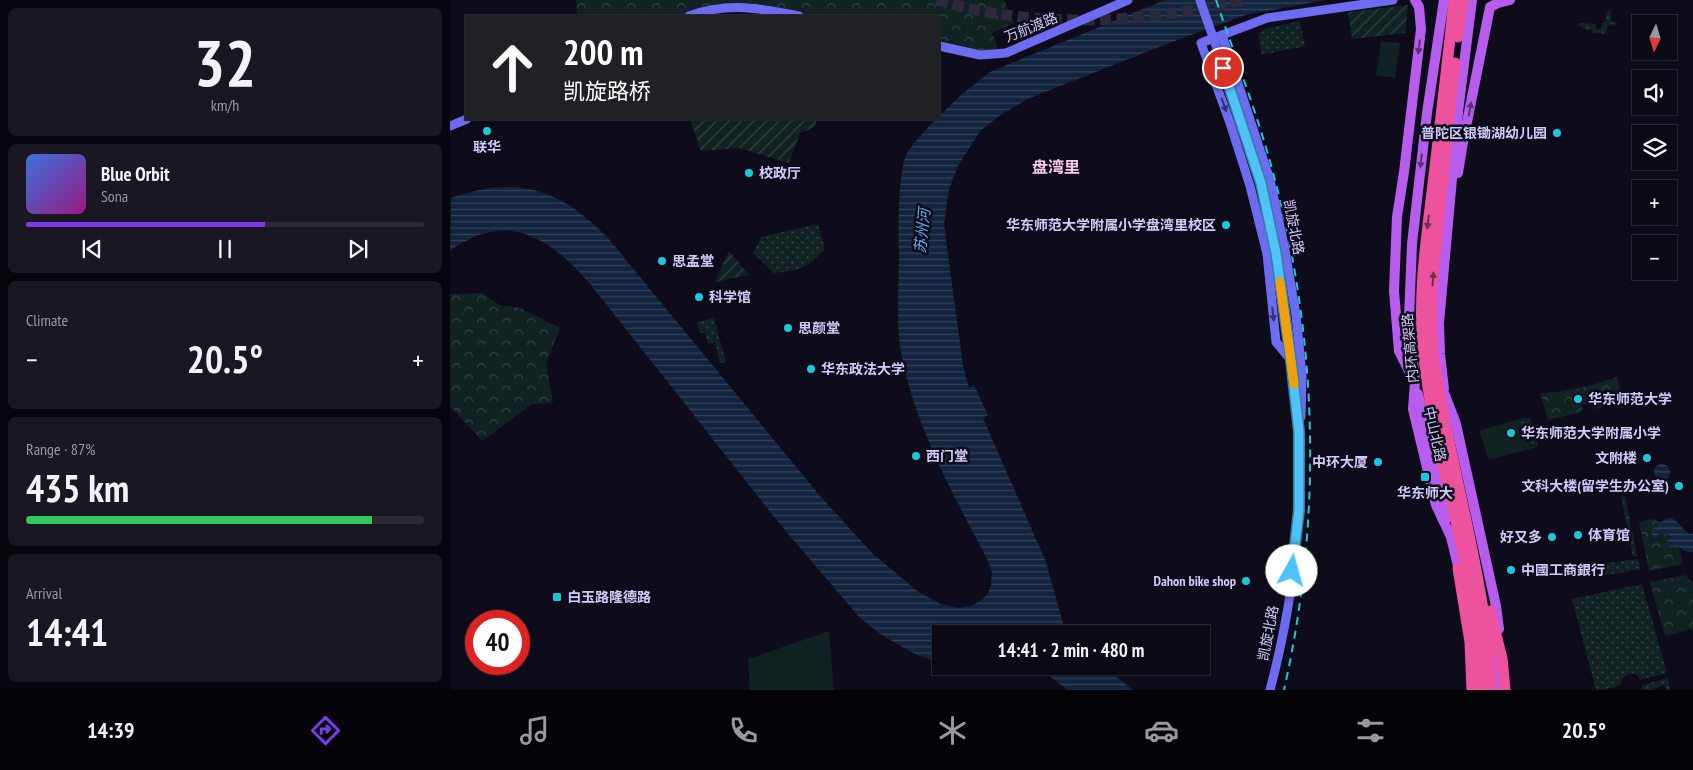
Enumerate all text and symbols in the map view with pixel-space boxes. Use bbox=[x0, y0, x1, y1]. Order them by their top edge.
street label: 万航渡路 bbox=[1002, 8, 1060, 46]
north arrow bbox=[1632, 15, 1678, 60]
map controls bbox=[1632, 15, 1677, 280]
text: 32 bbox=[194, 20, 256, 104]
text: 200 m bbox=[563, 29, 644, 75]
icon: ahead bbox=[480, 35, 545, 100]
one-way arrow bbox=[1415, 40, 1423, 56]
pin bbox=[1202, 47, 1244, 89]
icon: arrive bbox=[1209, 54, 1237, 82]
button: sound bbox=[1632, 70, 1677, 115]
text: 凯旋路桥 bbox=[563, 77, 651, 105]
text: km/h bbox=[211, 95, 239, 115]
one-way arrow bbox=[1221, 98, 1228, 113]
one-way arrow bbox=[1466, 100, 1474, 116]
place label: 普陀区银锄湖幼儿园 bbox=[1421, 124, 1547, 142]
marker: 联华 bbox=[481, 125, 493, 137]
button: layers bbox=[1632, 125, 1677, 170]
marker: 普陀区银锄湖幼儿园 bbox=[1551, 127, 1563, 139]
place label: 联华 bbox=[473, 138, 501, 156]
one-way arrow bbox=[1417, 153, 1425, 169]
district label: 盘湾里 bbox=[1032, 157, 1080, 177]
text: Blue Orbit bbox=[101, 162, 170, 186]
place label: 校政厅 bbox=[759, 164, 801, 182]
marker: 校政厅 bbox=[743, 167, 755, 179]
button: + bbox=[1632, 180, 1677, 225]
text: Sona bbox=[101, 186, 128, 206]
street label: 凯旋北路 bbox=[1280, 198, 1308, 256]
water label: 苏州河 bbox=[910, 205, 934, 254]
one-way arrow bbox=[1424, 214, 1432, 230]
place label: 华东师范大学附属小学盘湾里校区 bbox=[1006, 216, 1216, 234]
marker: 华东师范大学附属小学盘湾里校区 bbox=[1220, 219, 1232, 231]
icon: previous bbox=[78, 235, 106, 263]
icon: pause bbox=[211, 235, 239, 263]
icon: next bbox=[344, 235, 372, 263]
button: − bbox=[1632, 235, 1677, 280]
place label: 思孟堂 bbox=[672, 252, 714, 270]
marker: 思孟堂 bbox=[656, 255, 668, 267]
one-way arrow bbox=[1429, 271, 1437, 287]
place label: 科学馆 bbox=[709, 288, 751, 306]
marker: 科学馆 bbox=[693, 291, 705, 303]
one-way arrow bbox=[1269, 306, 1277, 322]
text: Climate bbox=[26, 310, 68, 330]
street label: 内环高架路 bbox=[1398, 312, 1422, 384]
place label: 思颜堂 bbox=[798, 319, 840, 337]
marker: 思颜堂 bbox=[782, 322, 794, 334]
text: 20.5° bbox=[187, 334, 263, 383]
text: − bbox=[26, 341, 38, 378]
text: + bbox=[412, 341, 424, 378]
place label: 华东政法大学 bbox=[821, 360, 905, 378]
marker: 华东政法大学 bbox=[805, 363, 817, 375]
place label: 华东师范大学 bbox=[1588, 390, 1672, 408]
marker: 华东师范大学 bbox=[1572, 393, 1584, 405]
street label: 中山北路 bbox=[1420, 405, 1450, 463]
place label: 华东师范大学附属小学 bbox=[1521, 424, 1661, 442]
marker: 华东师范大学附属小学 bbox=[1505, 427, 1517, 439]
text: Range · 87% bbox=[26, 439, 95, 459]
place label: 西门堂 bbox=[926, 447, 968, 465]
place label: 文附楼 bbox=[1595, 449, 1637, 467]
marker: 西门堂 bbox=[910, 450, 922, 462]
marker: 文附楼 bbox=[1641, 452, 1653, 464]
place label: 中环大厦 bbox=[1312, 453, 1368, 471]
marker: 中环大厦 bbox=[1372, 456, 1384, 468]
text: 435 km bbox=[26, 463, 129, 512]
marker: 华东师大 bbox=[1419, 471, 1431, 483]
place label: 文科大楼(留学生办公室) bbox=[1521, 477, 1669, 495]
marker: 文科大楼(留学生办公室) bbox=[1673, 480, 1685, 492]
place label: 华东师大 bbox=[1397, 484, 1453, 502]
place label: 体育馆 bbox=[1588, 526, 1630, 544]
place label: 好又多 bbox=[1500, 528, 1542, 546]
marker: 体育馆 bbox=[1572, 529, 1584, 541]
marker: 好又多 bbox=[1546, 531, 1558, 543]
position arrow bbox=[1265, 544, 1317, 596]
place label: 中國工商銀行 bbox=[1521, 561, 1605, 579]
marker: 中國工商銀行 bbox=[1505, 564, 1517, 576]
place label: Dahon bike shop bbox=[1154, 572, 1236, 590]
marker: Dahon bike shop bbox=[1240, 575, 1252, 587]
text: Arrival bbox=[26, 583, 62, 603]
place label: 白玉路隆德路 bbox=[567, 588, 651, 606]
marker: 白玉路隆德路 bbox=[551, 591, 563, 603]
street label: 凯旋北路 bbox=[1254, 604, 1282, 662]
text: 14:41 bbox=[26, 607, 108, 656]
speed limit sign: 40 bbox=[465, 610, 530, 675]
text: 14:41 · 2 min · 480 m bbox=[998, 638, 1144, 662]
icon: directions bbox=[308, 713, 343, 748]
icon: music bbox=[517, 713, 552, 748]
icon: phone bbox=[726, 713, 761, 748]
icon: climate bbox=[935, 713, 970, 748]
icon: car bbox=[1144, 713, 1179, 748]
icon: filters bbox=[1353, 713, 1388, 748]
text: 14:39 bbox=[87, 716, 135, 744]
text: 20.5° bbox=[1562, 716, 1606, 744]

